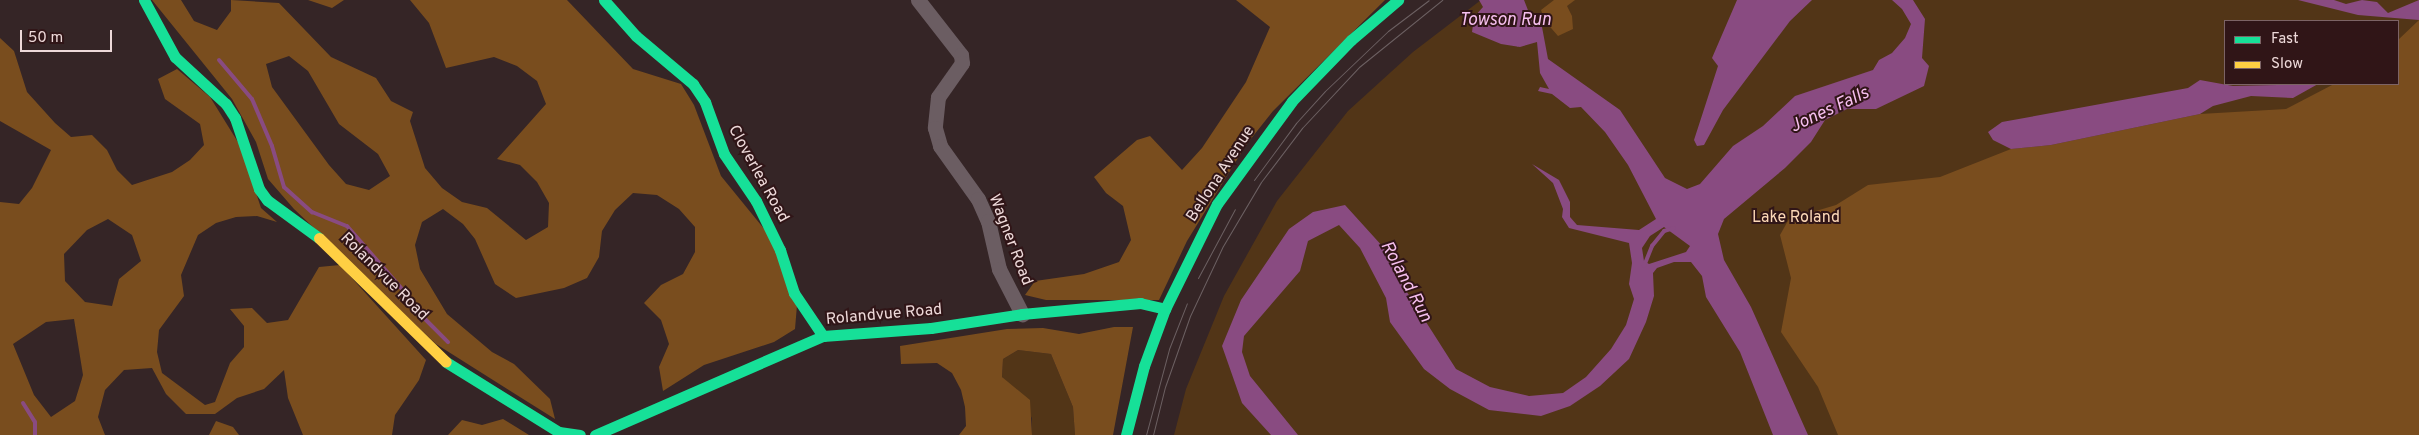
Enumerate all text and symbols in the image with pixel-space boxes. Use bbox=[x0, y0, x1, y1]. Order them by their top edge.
water label: Towson Run bbox=[1459, 10, 1551, 32]
scale bar bbox=[22, 20, 115, 52]
legend bbox=[2224, 20, 2399, 85]
text: 50 m bbox=[28, 29, 63, 48]
text: Fast bbox=[2271, 30, 2299, 49]
text: Slow bbox=[2271, 55, 2303, 74]
water label: Jones Falls bbox=[1787, 83, 1873, 139]
street label: Cloverlea Road bbox=[723, 122, 793, 226]
street label: Bellona Avenue bbox=[1183, 122, 1259, 226]
street label: Wagner Road bbox=[984, 192, 1036, 288]
park label: Lake Roland bbox=[1752, 208, 1840, 228]
street label: Rolandvue Road bbox=[336, 229, 432, 325]
water label: Roland Run bbox=[1375, 238, 1435, 326]
street label: Rolandvue Road bbox=[825, 300, 943, 330]

